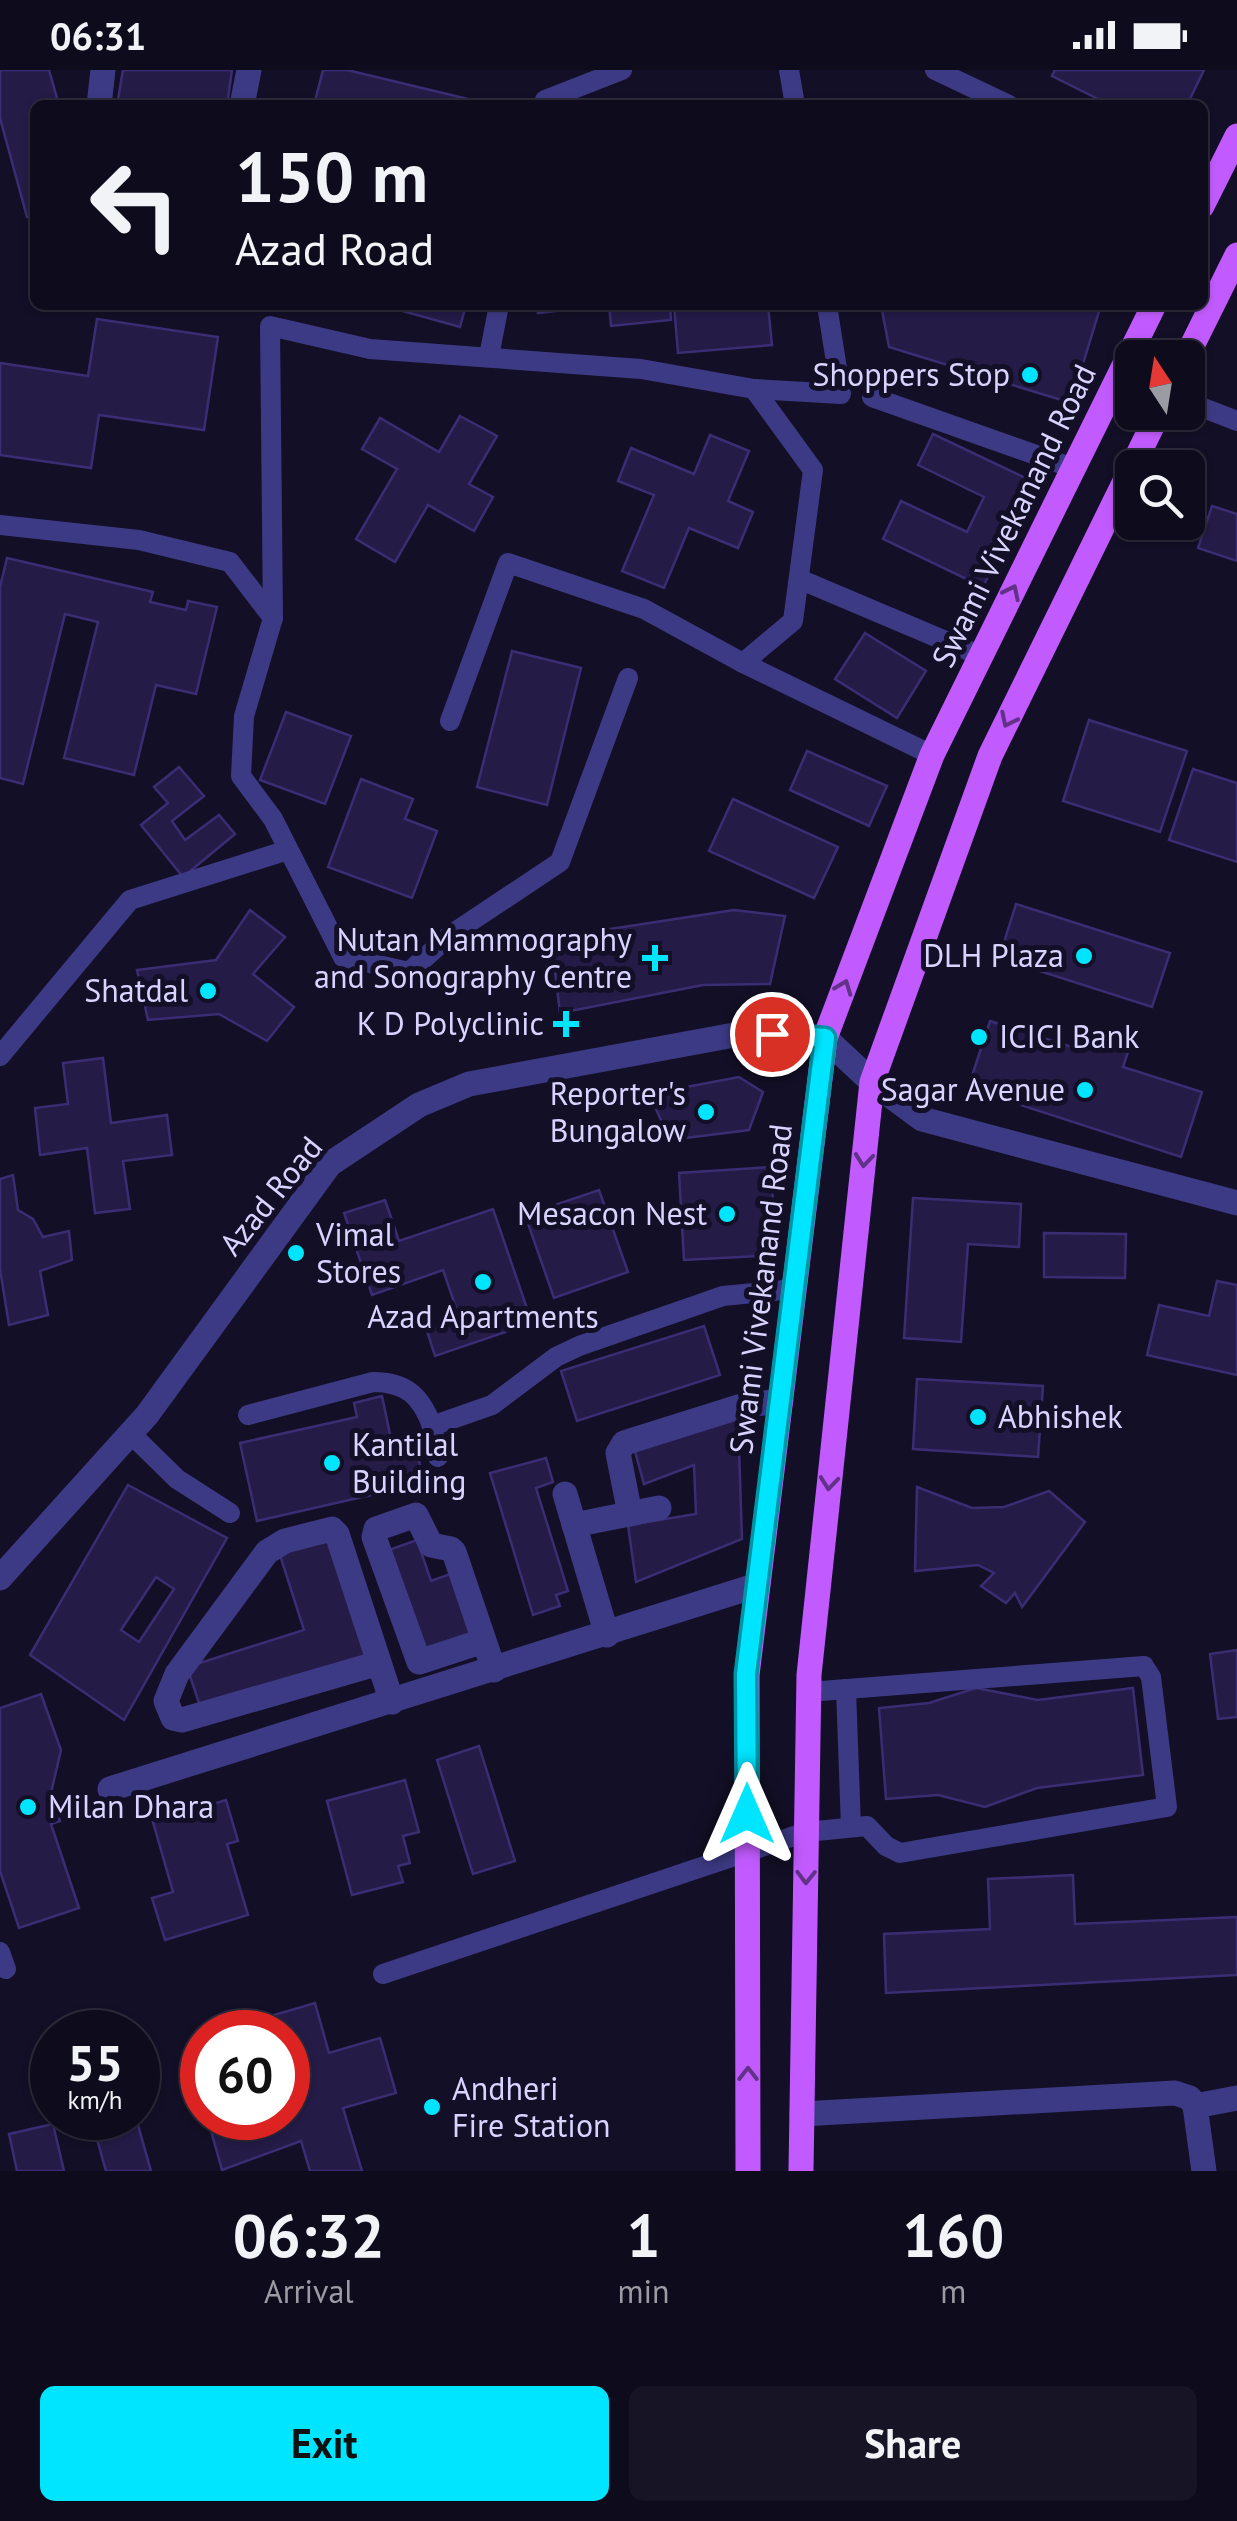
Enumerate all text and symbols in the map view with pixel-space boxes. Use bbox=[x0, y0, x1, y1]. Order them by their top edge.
text: 06:31 bbox=[50, 11, 146, 60]
text: 150 m bbox=[235, 131, 428, 221]
icon: left bbox=[70, 140, 200, 270]
text: Azad Road bbox=[235, 219, 434, 277]
north arrow bbox=[1115, 340, 1205, 430]
map controls bbox=[1115, 340, 1205, 540]
place label: Shoppers Stop bbox=[813, 353, 1010, 395]
street label: Swami Vivekanand Road bbox=[921, 357, 1105, 674]
marker: Shoppers Stop bbox=[1019, 364, 1041, 386]
button: search bbox=[1115, 450, 1205, 540]
one-way arrow bbox=[1000, 584, 1020, 602]
one-way arrow bbox=[1000, 709, 1020, 727]
place label: Nutan Mammography and Sonography Centre bbox=[314, 918, 632, 997]
place label: DLH Plaza bbox=[923, 934, 1064, 976]
marker: Nutan Mammography and Sonography Centre bbox=[642, 945, 668, 971]
marker: DLH Plaza bbox=[1073, 945, 1095, 967]
place label: Shatdal bbox=[84, 969, 189, 1011]
one-way arrow bbox=[832, 979, 853, 996]
marker: Shatdal bbox=[197, 980, 219, 1002]
pin bbox=[730, 992, 815, 1077]
place label: K D Polyclinic bbox=[357, 1002, 544, 1044]
icon: arrive bbox=[745, 1007, 800, 1062]
marker: K D Polyclinic bbox=[553, 1011, 579, 1037]
place label: ICICI Bank bbox=[999, 1015, 1140, 1057]
marker: ICICI Bank bbox=[968, 1026, 990, 1048]
place label: Sagar Avenue bbox=[881, 1068, 1065, 1110]
place label: Reporter's Bungalow bbox=[550, 1072, 686, 1151]
marker: Sagar Avenue bbox=[1074, 1079, 1096, 1101]
marker: Reporter's Bungalow bbox=[695, 1101, 717, 1123]
street label: Swami Vivekanand Road bbox=[719, 1121, 801, 1456]
street label: Azad Road bbox=[209, 1127, 331, 1264]
one-way arrow bbox=[854, 1152, 875, 1168]
place label: Mesacon Nest bbox=[517, 1192, 707, 1234]
marker: Mesacon Nest bbox=[716, 1203, 738, 1225]
place label: Vimal Stores bbox=[315, 1213, 401, 1292]
marker: Vimal Stores bbox=[285, 1242, 307, 1264]
marker: Azad Apartments bbox=[472, 1271, 494, 1293]
place label: Azad Apartments bbox=[367, 1295, 599, 1337]
place label: Abhishek bbox=[998, 1395, 1123, 1437]
marker: Abhishek bbox=[967, 1406, 989, 1428]
place label: Kantilal Building bbox=[352, 1423, 466, 1502]
marker: Kantilal Building bbox=[321, 1452, 343, 1474]
one-way arrow bbox=[819, 1475, 840, 1491]
position arrow bbox=[695, 1762, 799, 1866]
place label: Milan Dhara bbox=[48, 1785, 214, 1827]
marker: Milan Dhara bbox=[17, 1796, 39, 1818]
one-way arrow bbox=[795, 1869, 816, 1885]
speed limit sign: 60 bbox=[180, 2010, 310, 2140]
text: 55 bbox=[67, 2030, 123, 2095]
one-way arrow bbox=[737, 2065, 759, 2080]
place label: Andheri Fire Station bbox=[452, 2067, 611, 2146]
text: km/h bbox=[68, 2084, 122, 2116]
marker: Andheri Fire Station bbox=[421, 2096, 443, 2118]
text: 06:32 bbox=[233, 2196, 385, 2274]
text: 1 bbox=[627, 2196, 661, 2274]
text: 160 bbox=[902, 2196, 1004, 2274]
text: Arrival bbox=[264, 2270, 354, 2312]
text: min bbox=[618, 2270, 670, 2312]
text: m bbox=[940, 2270, 966, 2312]
button: Exit bbox=[40, 2386, 609, 2501]
button: Share bbox=[629, 2386, 1197, 2501]

